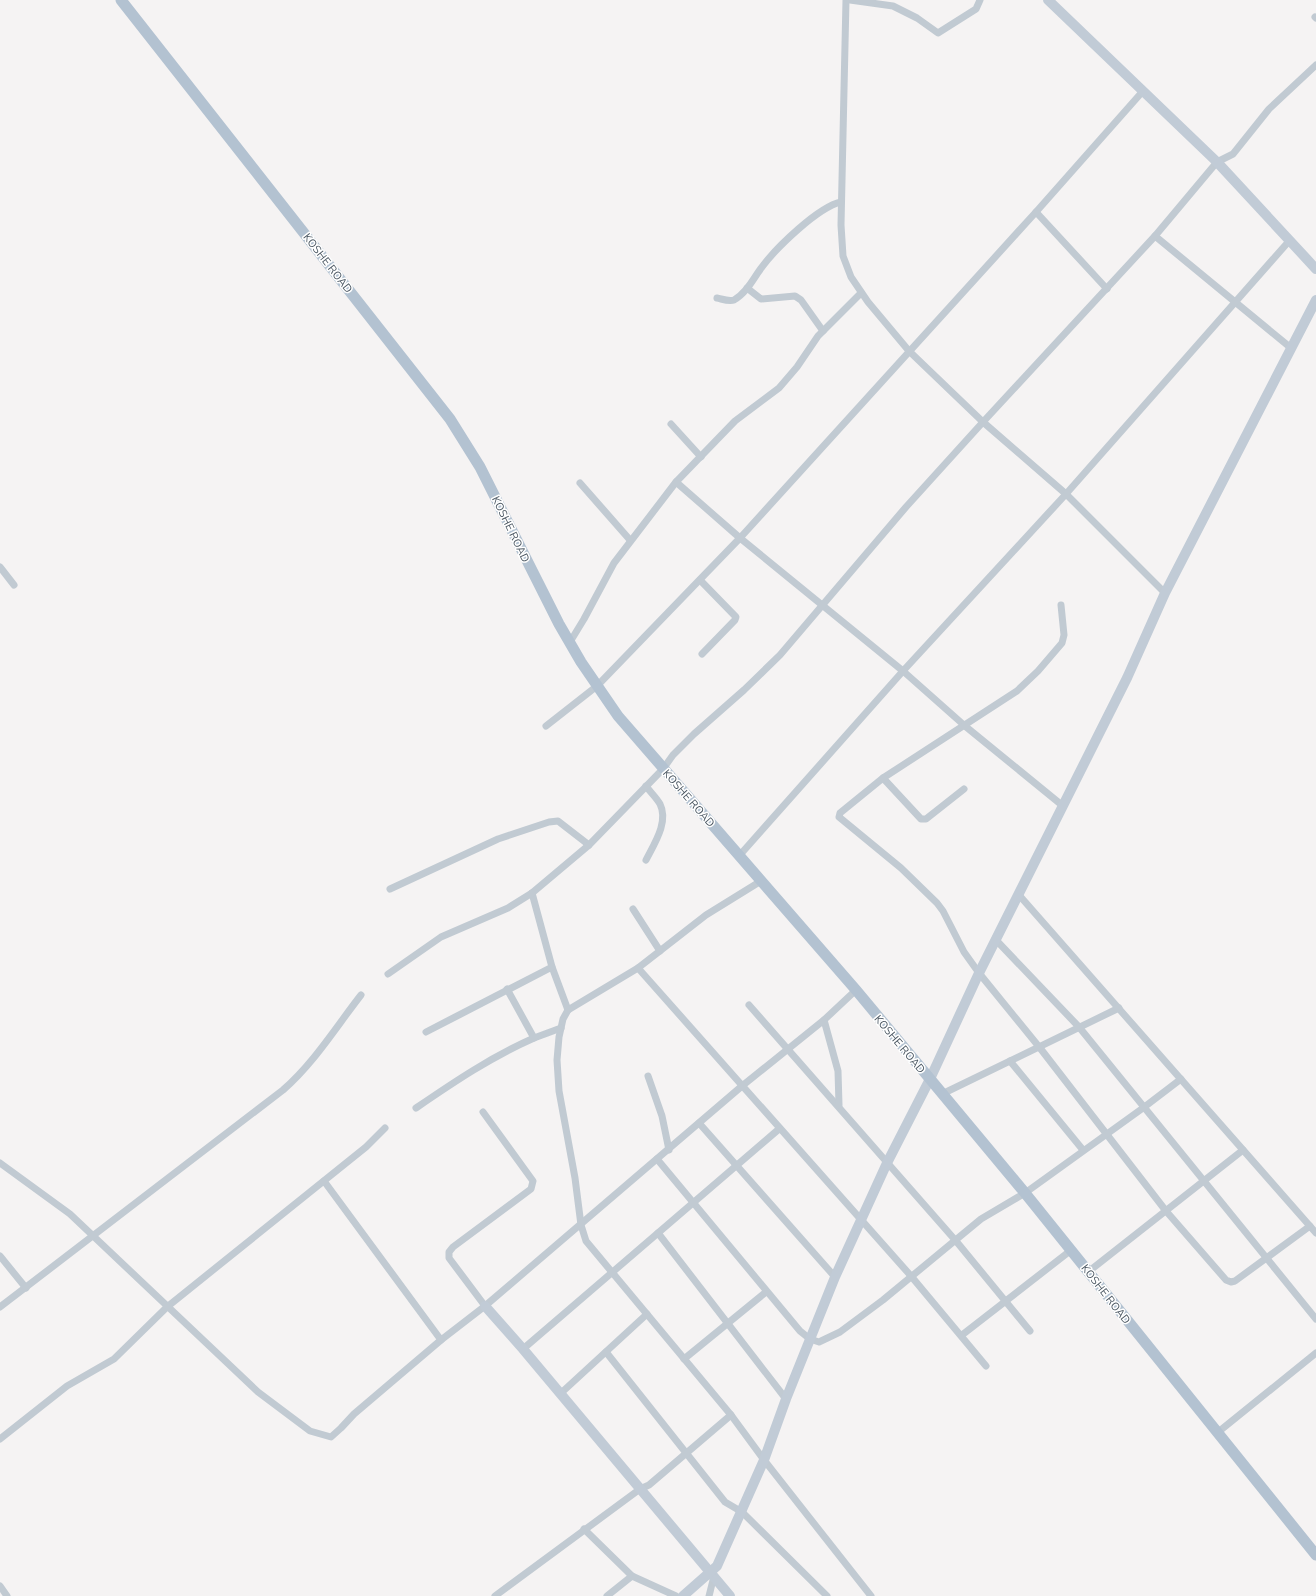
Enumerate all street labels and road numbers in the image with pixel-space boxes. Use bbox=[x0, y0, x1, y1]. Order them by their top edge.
street label: KOSHE ROAD bbox=[300, 230, 356, 296]
street label: KOSHE ROAD bbox=[489, 494, 533, 564]
street label: KOSHE ROAD bbox=[660, 766, 718, 830]
street label: KOSHE ROAD bbox=[872, 1012, 928, 1076]
street label: KOSHE ROAD bbox=[1078, 1261, 1134, 1327]

